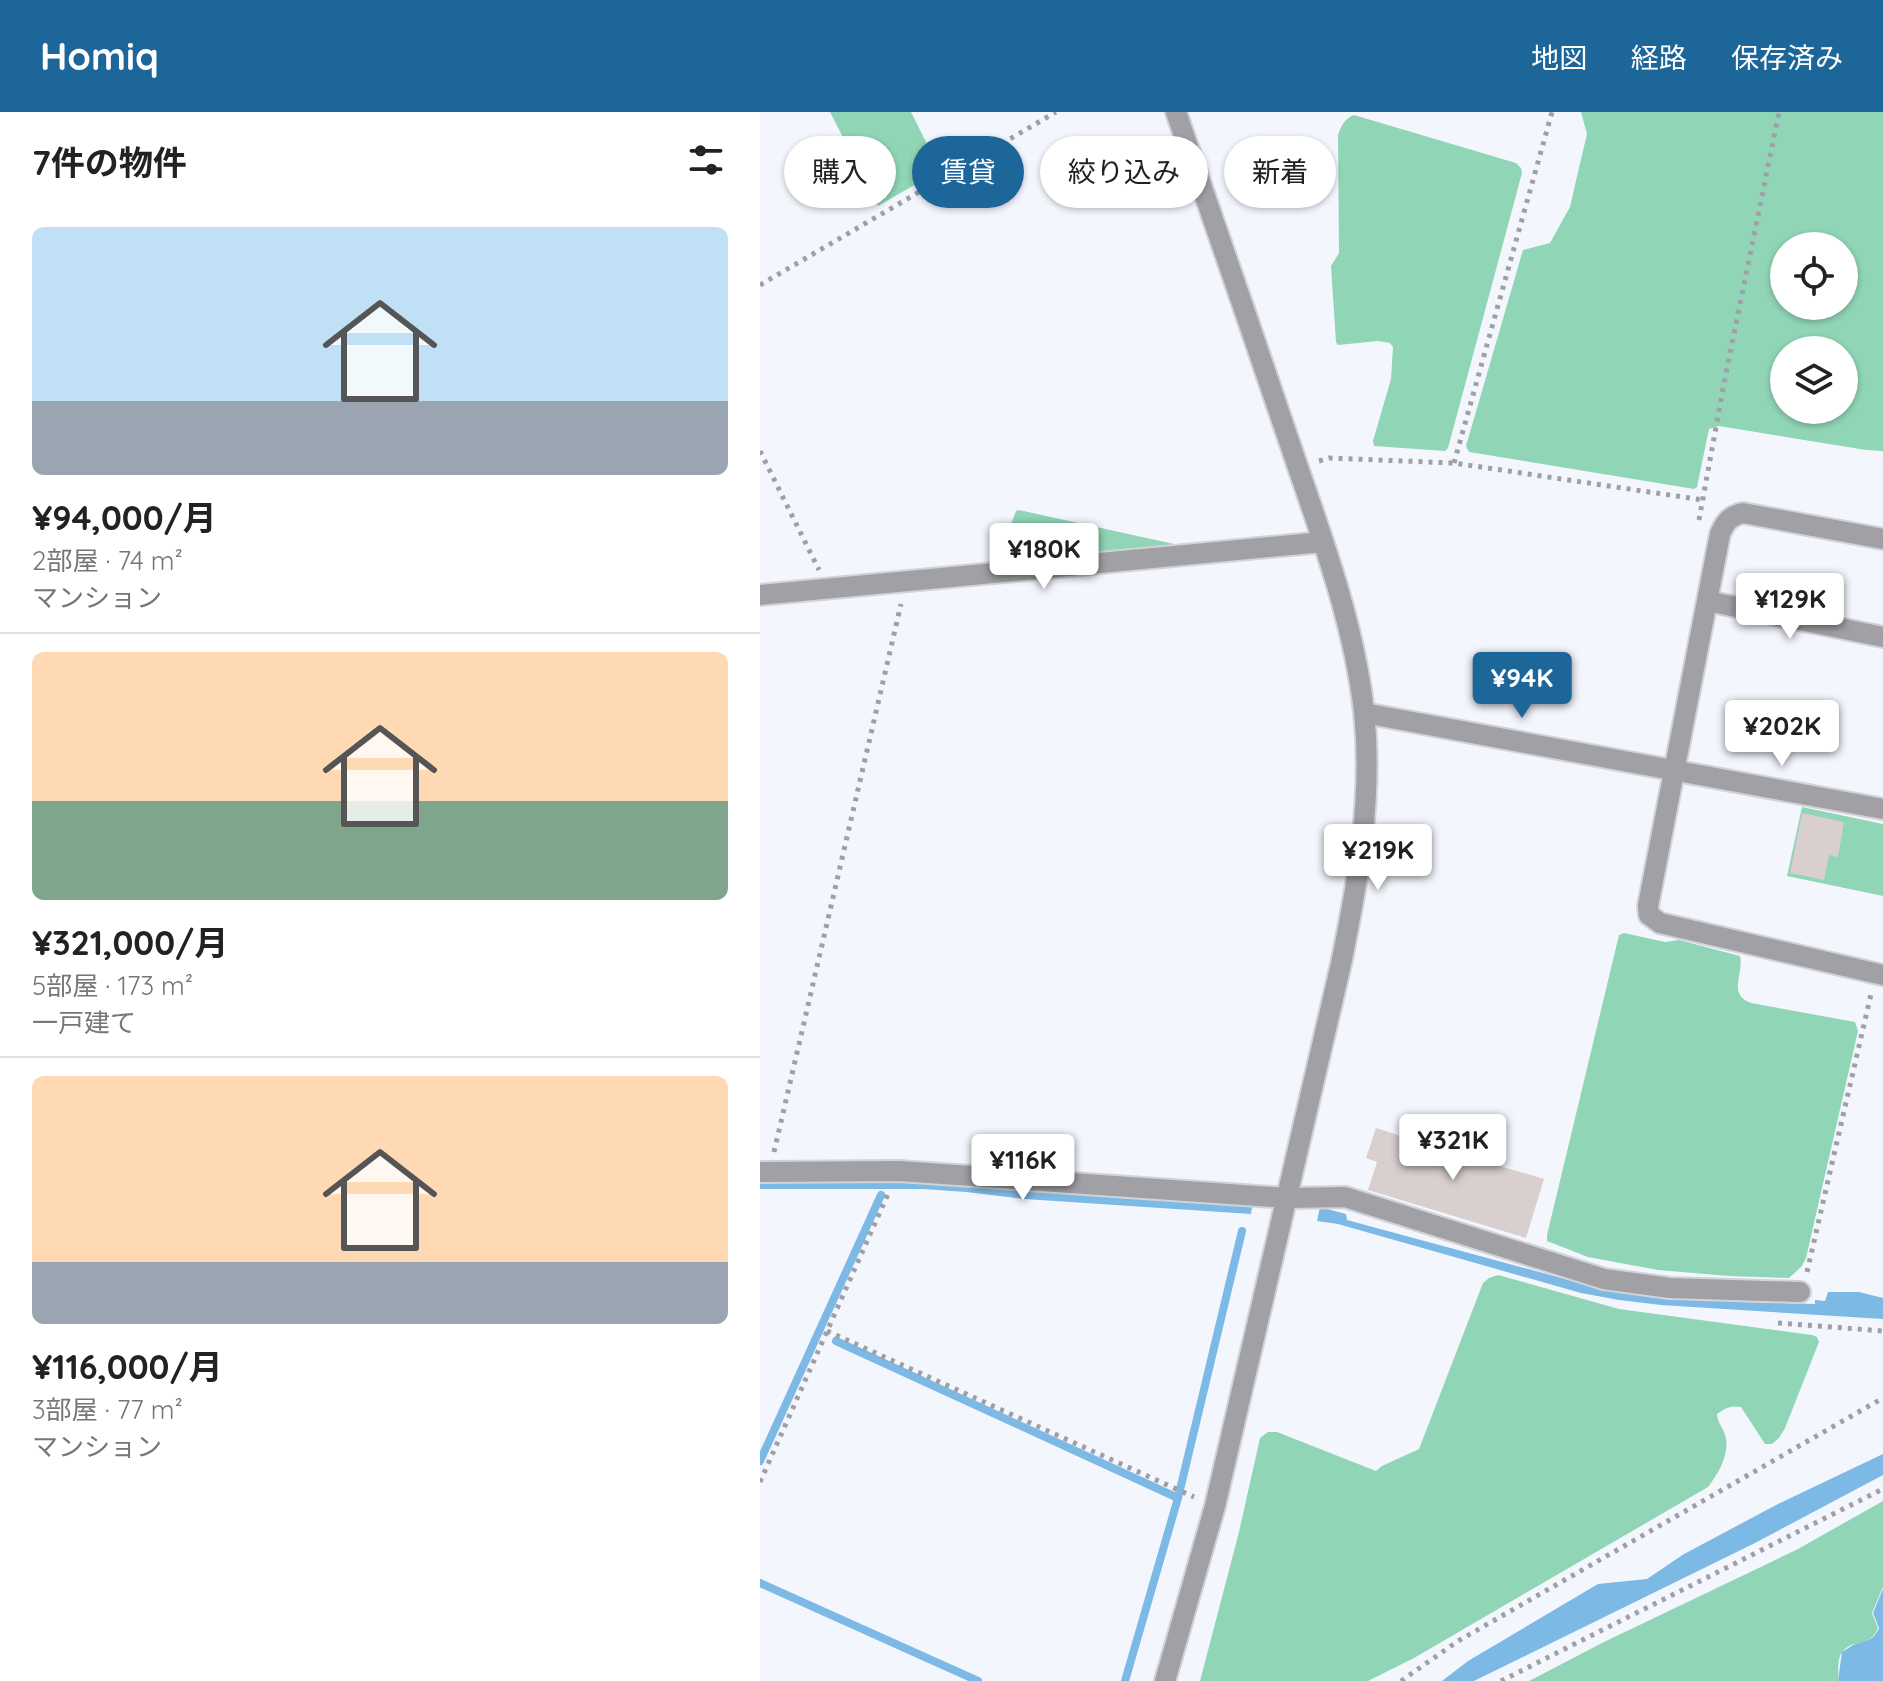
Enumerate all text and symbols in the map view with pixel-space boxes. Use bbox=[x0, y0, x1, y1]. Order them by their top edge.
text: Homiq bbox=[40, 32, 159, 80]
text: 地図 bbox=[1531, 40, 1587, 75]
text: 経路 bbox=[1631, 40, 1687, 75]
text: 保存済み bbox=[1731, 40, 1843, 75]
chip: 購入 bbox=[784, 136, 896, 208]
chip: 賃貸 bbox=[912, 136, 1024, 208]
chip: 絞り込み bbox=[1040, 136, 1208, 208]
chip: 新着 bbox=[1224, 136, 1336, 208]
icon: filters bbox=[684, 138, 728, 182]
text: 7件の物件 bbox=[32, 141, 187, 184]
map controls bbox=[1770, 232, 1858, 424]
button: locate bbox=[1770, 232, 1858, 320]
icon: home bbox=[308, 279, 452, 423]
button: layers bbox=[1770, 336, 1858, 424]
text: ¥94,000/月 bbox=[32, 496, 217, 539]
pin: ¥180K bbox=[988, 523, 1100, 591]
text: ¥180K bbox=[1008, 532, 1080, 565]
text: 2部屋 · 74 m² bbox=[32, 544, 183, 577]
pin: ¥129K bbox=[1734, 573, 1846, 641]
text: マンション bbox=[32, 581, 162, 614]
text: ¥129K bbox=[1754, 582, 1826, 615]
pin: ¥94K bbox=[1475, 652, 1569, 720]
text: ¥94K bbox=[1491, 661, 1553, 694]
pin: ¥202K bbox=[1726, 700, 1838, 768]
icon: home bbox=[308, 704, 452, 848]
text: ¥202K bbox=[1743, 709, 1821, 742]
pin: ¥219K bbox=[1322, 824, 1434, 892]
text: ¥219K bbox=[1342, 833, 1414, 866]
text: ¥321,000/月 bbox=[32, 921, 228, 964]
text: 5部屋 · 173 m² bbox=[32, 969, 193, 1002]
text: 一戸建て bbox=[32, 1006, 136, 1039]
pin: ¥321K bbox=[1397, 1114, 1509, 1182]
text: ¥321K bbox=[1417, 1123, 1489, 1156]
icon: home bbox=[308, 1128, 452, 1272]
pin: ¥116K bbox=[967, 1134, 1079, 1202]
text: ¥116K bbox=[989, 1143, 1057, 1176]
text: ¥116,000/月 bbox=[32, 1345, 223, 1388]
text: 3部屋 · 77 m² bbox=[32, 1393, 183, 1426]
text: マンション bbox=[32, 1430, 162, 1463]

